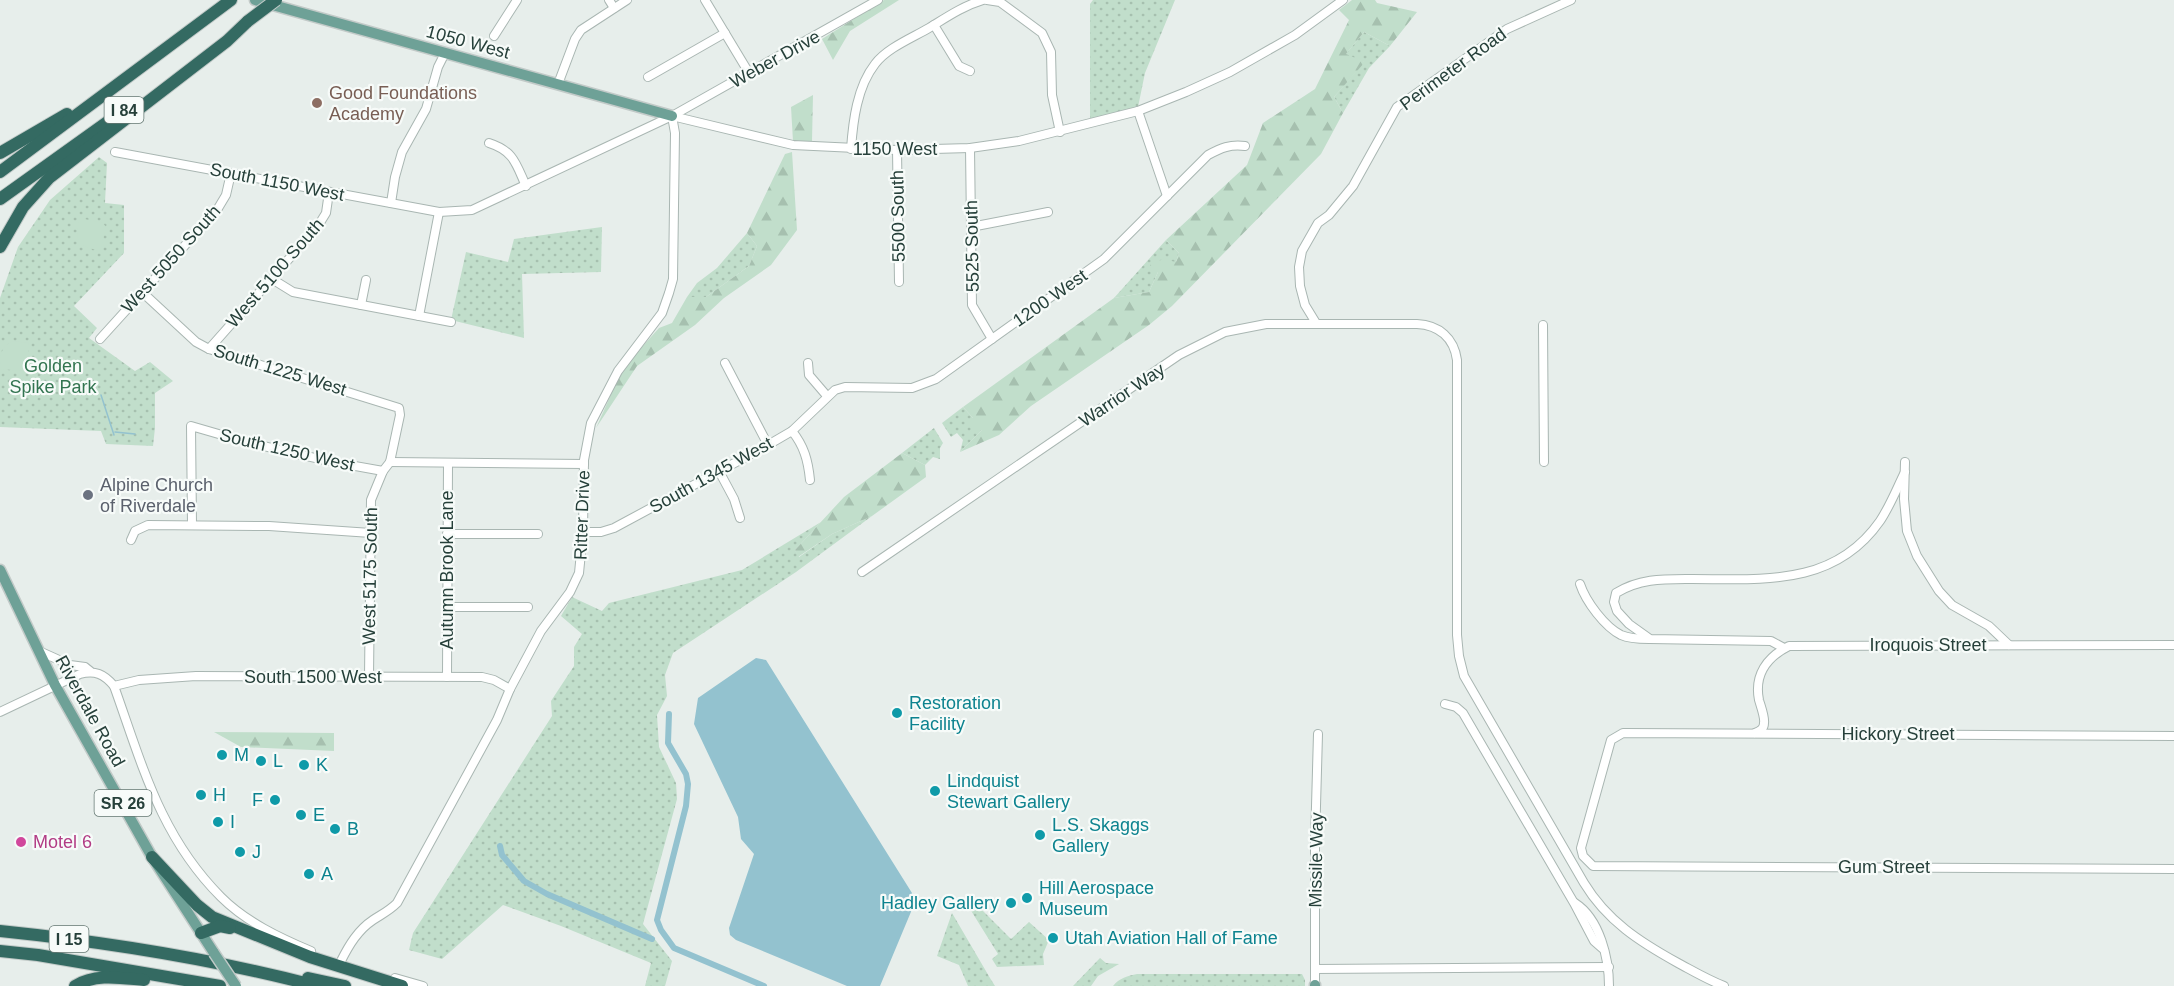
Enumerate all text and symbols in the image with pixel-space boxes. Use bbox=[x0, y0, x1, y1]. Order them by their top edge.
street label: 1050 West bbox=[424, 21, 512, 63]
street label: Perimeter Road bbox=[1396, 24, 1510, 114]
street label: Weber Drive bbox=[727, 26, 823, 92]
place label: Good Foundations Academy bbox=[329, 83, 477, 124]
marker: Good Foundations Academy bbox=[310, 96, 324, 110]
road number: I 84 bbox=[104, 97, 144, 123]
street label: 1150 West bbox=[853, 139, 937, 159]
street label: South 1150 West bbox=[208, 159, 346, 205]
street label: 5500 South bbox=[887, 170, 909, 262]
street label: 5525 South bbox=[961, 200, 983, 292]
street label: West 5050 South bbox=[117, 201, 225, 317]
street label: West 5100 South bbox=[222, 214, 328, 332]
street label: 1200 West bbox=[1009, 265, 1091, 331]
street label: South 1225 West bbox=[211, 340, 349, 400]
park label: Golden Spike Park bbox=[9, 356, 98, 397]
street label: Warrior Way bbox=[1076, 359, 1168, 431]
street label: South 1250 West bbox=[218, 425, 356, 475]
street label: South 1345 West bbox=[646, 433, 776, 517]
street label: Ritter Drive bbox=[570, 470, 594, 560]
place label: Alpine Church of Riverdale bbox=[100, 475, 213, 516]
marker: Alpine Church of Riverdale bbox=[81, 488, 95, 502]
street label: Autumn Brook Lane bbox=[437, 490, 457, 650]
street label: West 5175 South bbox=[359, 507, 381, 645]
street label: Iroquois Street bbox=[1869, 635, 1987, 655]
street label: Riverdale Road bbox=[51, 652, 129, 770]
street label: South 1500 West bbox=[244, 667, 382, 687]
place label: Restoration Facility bbox=[909, 693, 1001, 734]
marker: Restoration Facility bbox=[890, 706, 904, 720]
street label: Hickory Street bbox=[1841, 724, 1955, 744]
place label: M bbox=[234, 745, 249, 765]
marker: M bbox=[215, 748, 229, 762]
place label: L bbox=[273, 751, 283, 771]
marker: L bbox=[254, 754, 268, 768]
place label: K bbox=[316, 755, 328, 775]
marker: K bbox=[297, 758, 311, 772]
place label: Lindquist Stewart Gallery bbox=[947, 771, 1070, 812]
marker: Lindquist Stewart Gallery bbox=[928, 784, 942, 798]
place label: H bbox=[213, 785, 226, 805]
marker: H bbox=[194, 788, 208, 802]
road number: SR 26 bbox=[94, 790, 152, 816]
place label: F bbox=[252, 790, 263, 810]
marker: F bbox=[268, 793, 282, 807]
place label: E bbox=[313, 805, 325, 825]
marker: E bbox=[294, 808, 308, 822]
place label: I bbox=[230, 812, 235, 832]
street label: Missile Way bbox=[1305, 812, 1327, 908]
marker: I bbox=[211, 815, 225, 829]
place label: L.S. Skaggs Gallery bbox=[1052, 815, 1149, 856]
place label: B bbox=[347, 819, 359, 839]
marker: B bbox=[328, 822, 342, 836]
marker: L.S. Skaggs Gallery bbox=[1033, 828, 1047, 842]
place label: Motel 6 bbox=[33, 832, 92, 852]
marker: Motel 6 bbox=[14, 835, 28, 849]
place label: J bbox=[252, 842, 261, 862]
marker: J bbox=[233, 845, 247, 859]
street label: Gum Street bbox=[1838, 857, 1930, 877]
place label: A bbox=[321, 864, 333, 884]
marker: A bbox=[302, 867, 316, 881]
place label: Hill Aerospace Museum bbox=[1039, 878, 1154, 919]
marker: Hill Aerospace Museum bbox=[1020, 891, 1034, 905]
place label: Hadley Gallery bbox=[881, 893, 999, 913]
marker: Hadley Gallery bbox=[1004, 896, 1018, 910]
road number: I 15 bbox=[50, 926, 88, 952]
place label: Utah Aviation Hall of Fame bbox=[1065, 928, 1278, 948]
marker: Utah Aviation Hall of Fame bbox=[1046, 931, 1060, 945]

